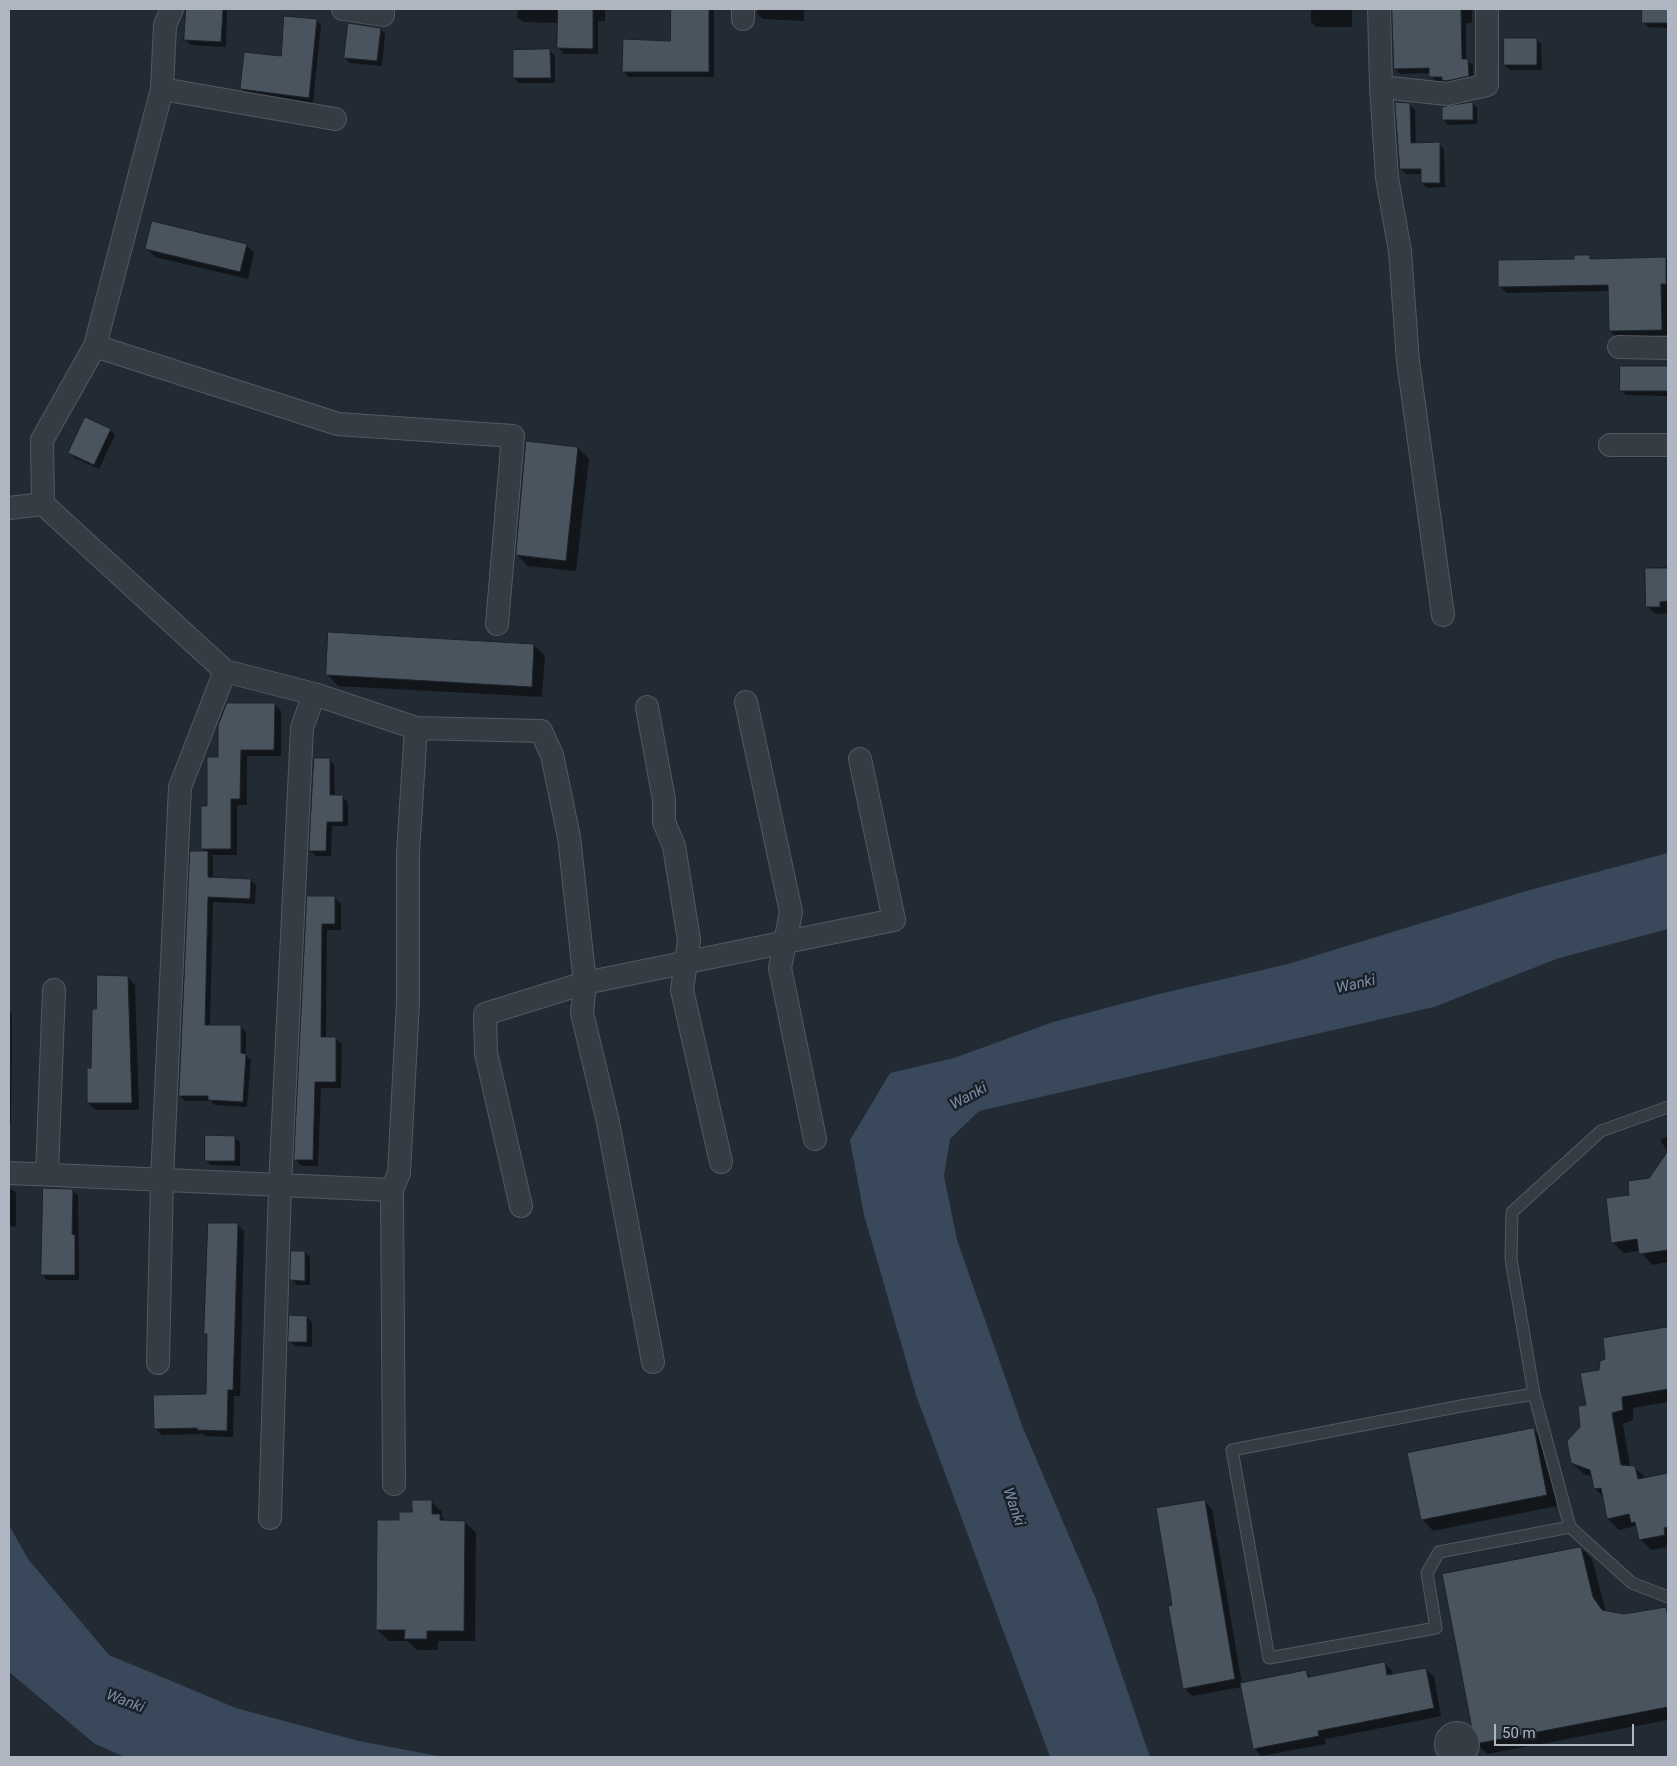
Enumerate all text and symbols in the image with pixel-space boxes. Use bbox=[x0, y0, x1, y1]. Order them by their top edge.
water label: Wanki bbox=[1335, 972, 1377, 998]
water label: Wanki bbox=[947, 1080, 991, 1114]
water label: Wanki bbox=[998, 1485, 1028, 1529]
water label: Wanki bbox=[103, 1687, 147, 1717]
scale bar bbox=[1497, 1714, 1637, 1746]
text: 50 m bbox=[1502, 1724, 1536, 1742]

